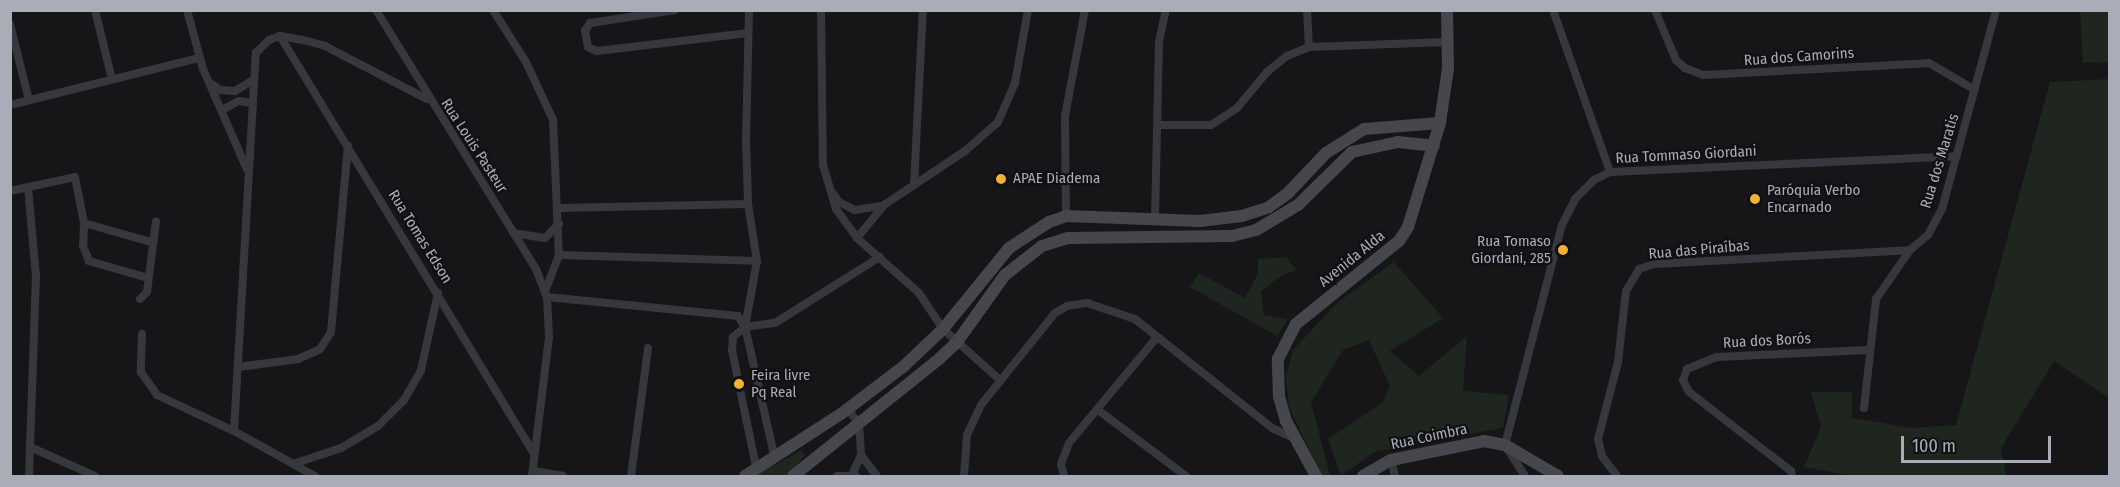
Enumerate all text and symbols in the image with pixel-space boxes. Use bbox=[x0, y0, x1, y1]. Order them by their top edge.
street label: Rua dos Camorins bbox=[1743, 44, 1855, 70]
street label: Rua Louis Pasteur bbox=[437, 96, 511, 196]
street label: Rua dos Maratis bbox=[1917, 112, 1963, 210]
street label: Rua Tommaso Giordani bbox=[1615, 142, 1757, 168]
place label: APAE Diadema bbox=[1013, 170, 1100, 188]
marker: APAE Diadema bbox=[994, 172, 1008, 186]
place label: Paróquia Verbo Encarnado bbox=[1767, 181, 1860, 216]
street label: Rua Tomas Edson bbox=[384, 187, 456, 287]
marker: Paróquia Verbo Encarnado bbox=[1748, 192, 1762, 206]
street label: Avenida Alda bbox=[1315, 227, 1389, 291]
place label: Rua Tomaso Giordani, 285 bbox=[1471, 232, 1551, 267]
street label: Rua das Piraíbas bbox=[1648, 237, 1750, 263]
marker: Rua Tomaso Giordani, 285 bbox=[1556, 243, 1570, 257]
street label: Rua dos Borós bbox=[1723, 330, 1811, 352]
place label: Feira livre Pq Real bbox=[751, 366, 811, 401]
marker: Feira livre Pq Real bbox=[732, 377, 746, 391]
street label: Rua Coimbra bbox=[1389, 420, 1469, 454]
scale bar bbox=[1904, 424, 2054, 462]
text: 100 m bbox=[1912, 435, 1956, 457]

